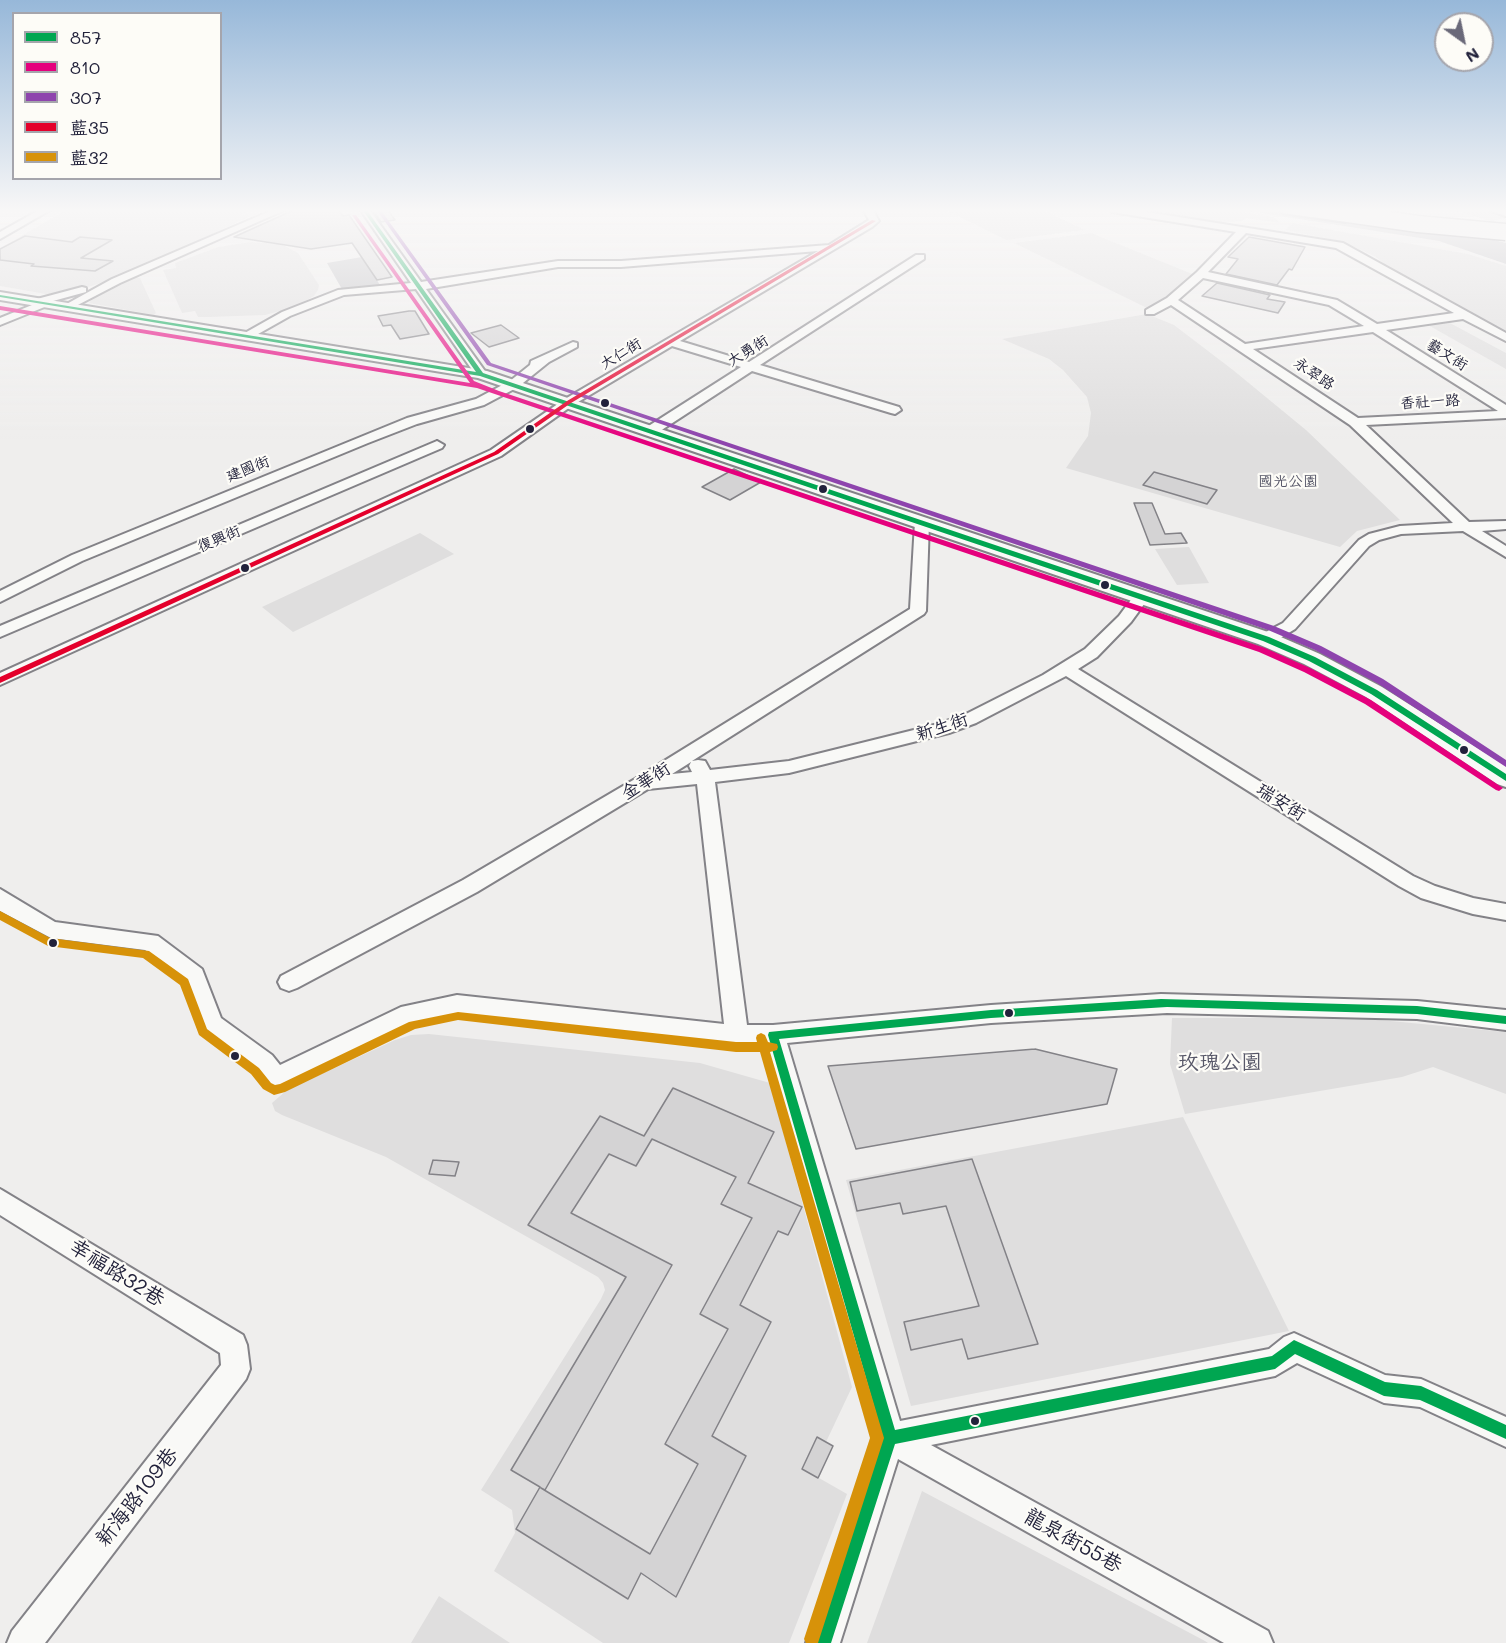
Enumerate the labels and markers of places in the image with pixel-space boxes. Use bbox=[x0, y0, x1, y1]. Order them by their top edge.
unlabelled marker bbox=[599, 397, 611, 409]
unlabelled marker bbox=[524, 423, 536, 435]
unlabelled marker bbox=[817, 483, 829, 495]
unlabelled marker bbox=[239, 562, 251, 574]
unlabelled marker bbox=[1099, 579, 1111, 591]
unlabelled marker bbox=[1458, 744, 1470, 756]
unlabelled marker bbox=[47, 937, 59, 949]
unlabelled marker bbox=[1003, 1007, 1015, 1019]
unlabelled marker bbox=[229, 1050, 241, 1062]
unlabelled marker bbox=[969, 1415, 981, 1427]

